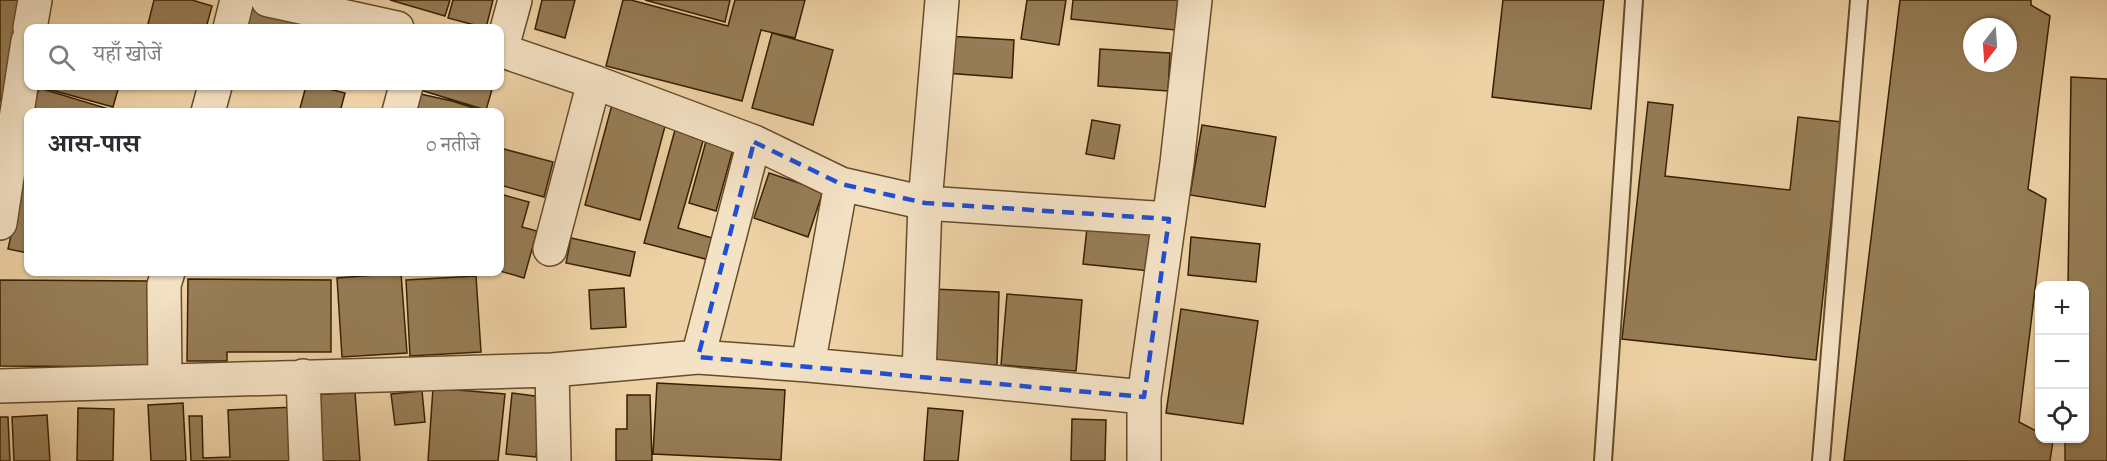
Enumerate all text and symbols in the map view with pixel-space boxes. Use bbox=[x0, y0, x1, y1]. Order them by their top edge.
north arrow bbox=[1963, 18, 2017, 72]
search box bbox=[24, 24, 504, 90]
text: यहाँ खोजें bbox=[93, 39, 162, 69]
icon: search bbox=[45, 41, 78, 74]
text: आस-पास bbox=[48, 126, 140, 161]
text: 0 नतीजे bbox=[426, 131, 480, 158]
map controls bbox=[2035, 281, 2089, 443]
button: + bbox=[2035, 281, 2089, 335]
button: − bbox=[2035, 335, 2089, 389]
button: locate bbox=[2035, 389, 2089, 443]

